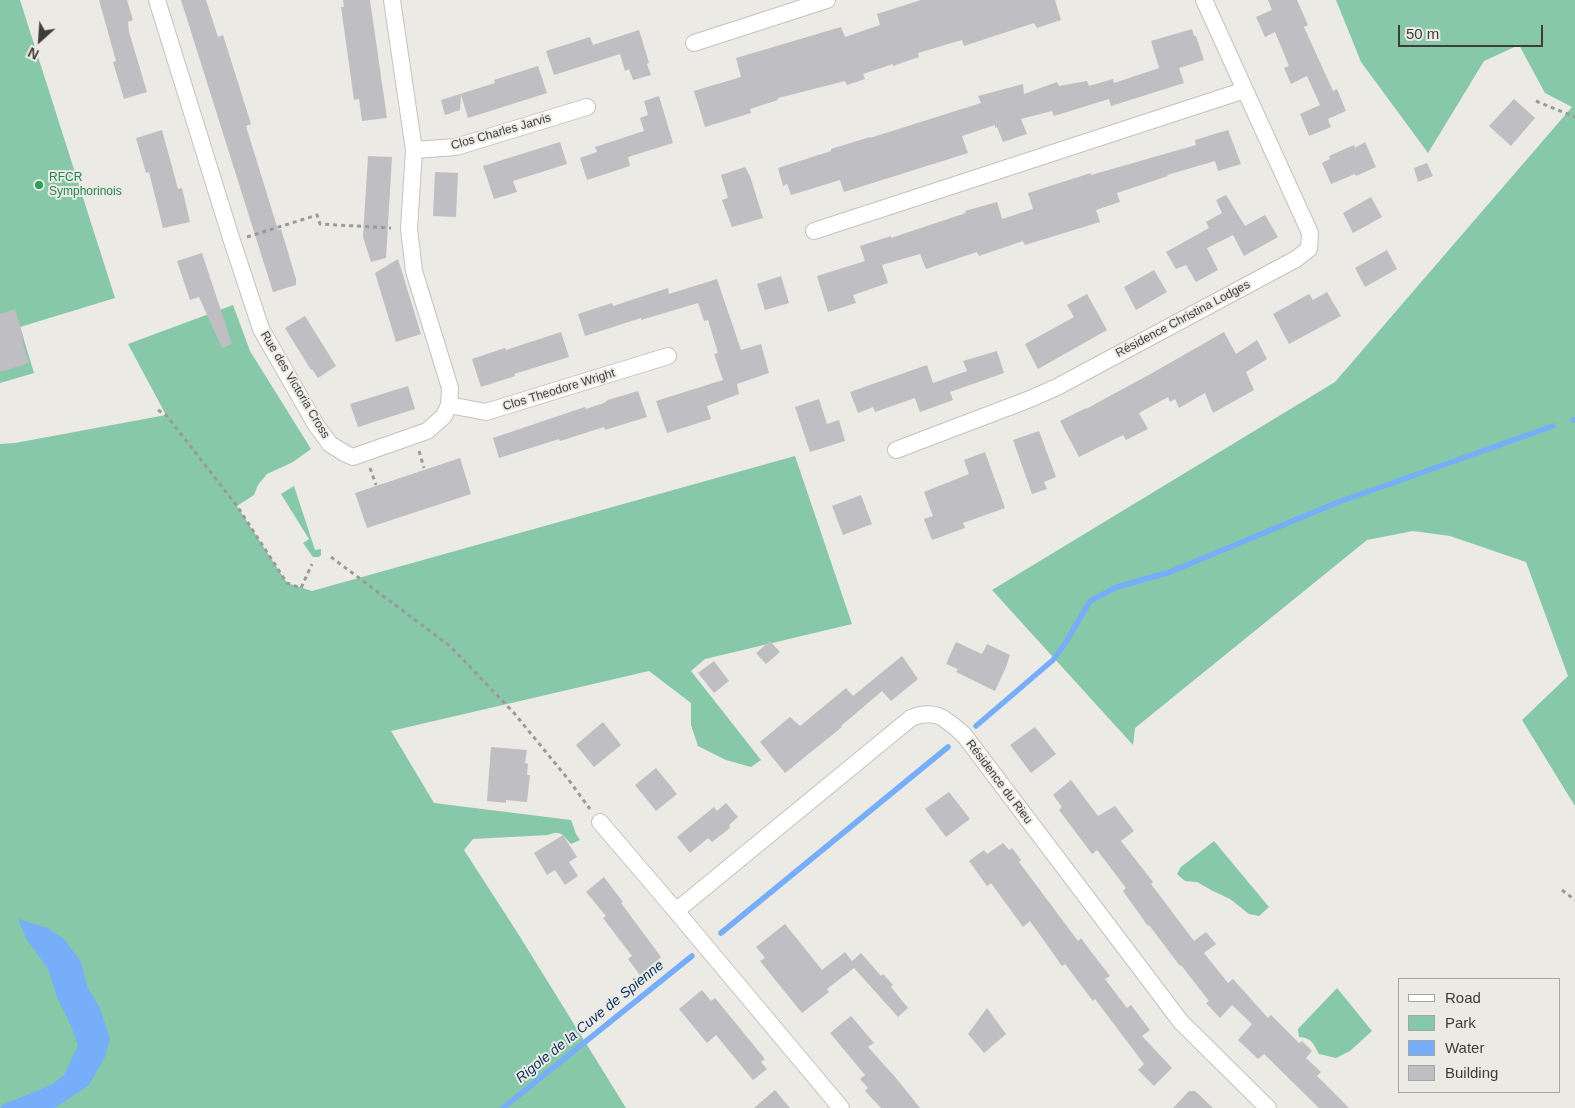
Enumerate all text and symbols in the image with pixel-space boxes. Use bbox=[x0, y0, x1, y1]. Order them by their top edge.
north arrow bbox=[15, 15, 65, 65]
scale bar bbox=[1400, 15, 1545, 47]
text: 50 m bbox=[1406, 25, 1439, 42]
text: N bbox=[25, 44, 41, 63]
street label: Clos Charles Jarvis bbox=[449, 111, 553, 153]
place label: RFCR Symphorinois bbox=[49, 171, 122, 199]
marker: RFCR Symphorinois bbox=[33, 179, 45, 191]
street label: Résidence Christina Lodges bbox=[1113, 277, 1253, 361]
street label: Rue des Victoria Cross bbox=[257, 329, 333, 441]
street label: Clos Theodore Wright bbox=[501, 366, 617, 414]
street label: Résidence du Rieu bbox=[963, 737, 1035, 827]
water label: Rigole de la Cuve de Spienne bbox=[513, 957, 667, 1087]
legend bbox=[1398, 978, 1560, 1093]
text: Road bbox=[1445, 989, 1481, 1006]
text: Park bbox=[1445, 1014, 1476, 1031]
text: Water bbox=[1445, 1039, 1484, 1056]
text: Building bbox=[1445, 1064, 1498, 1081]

